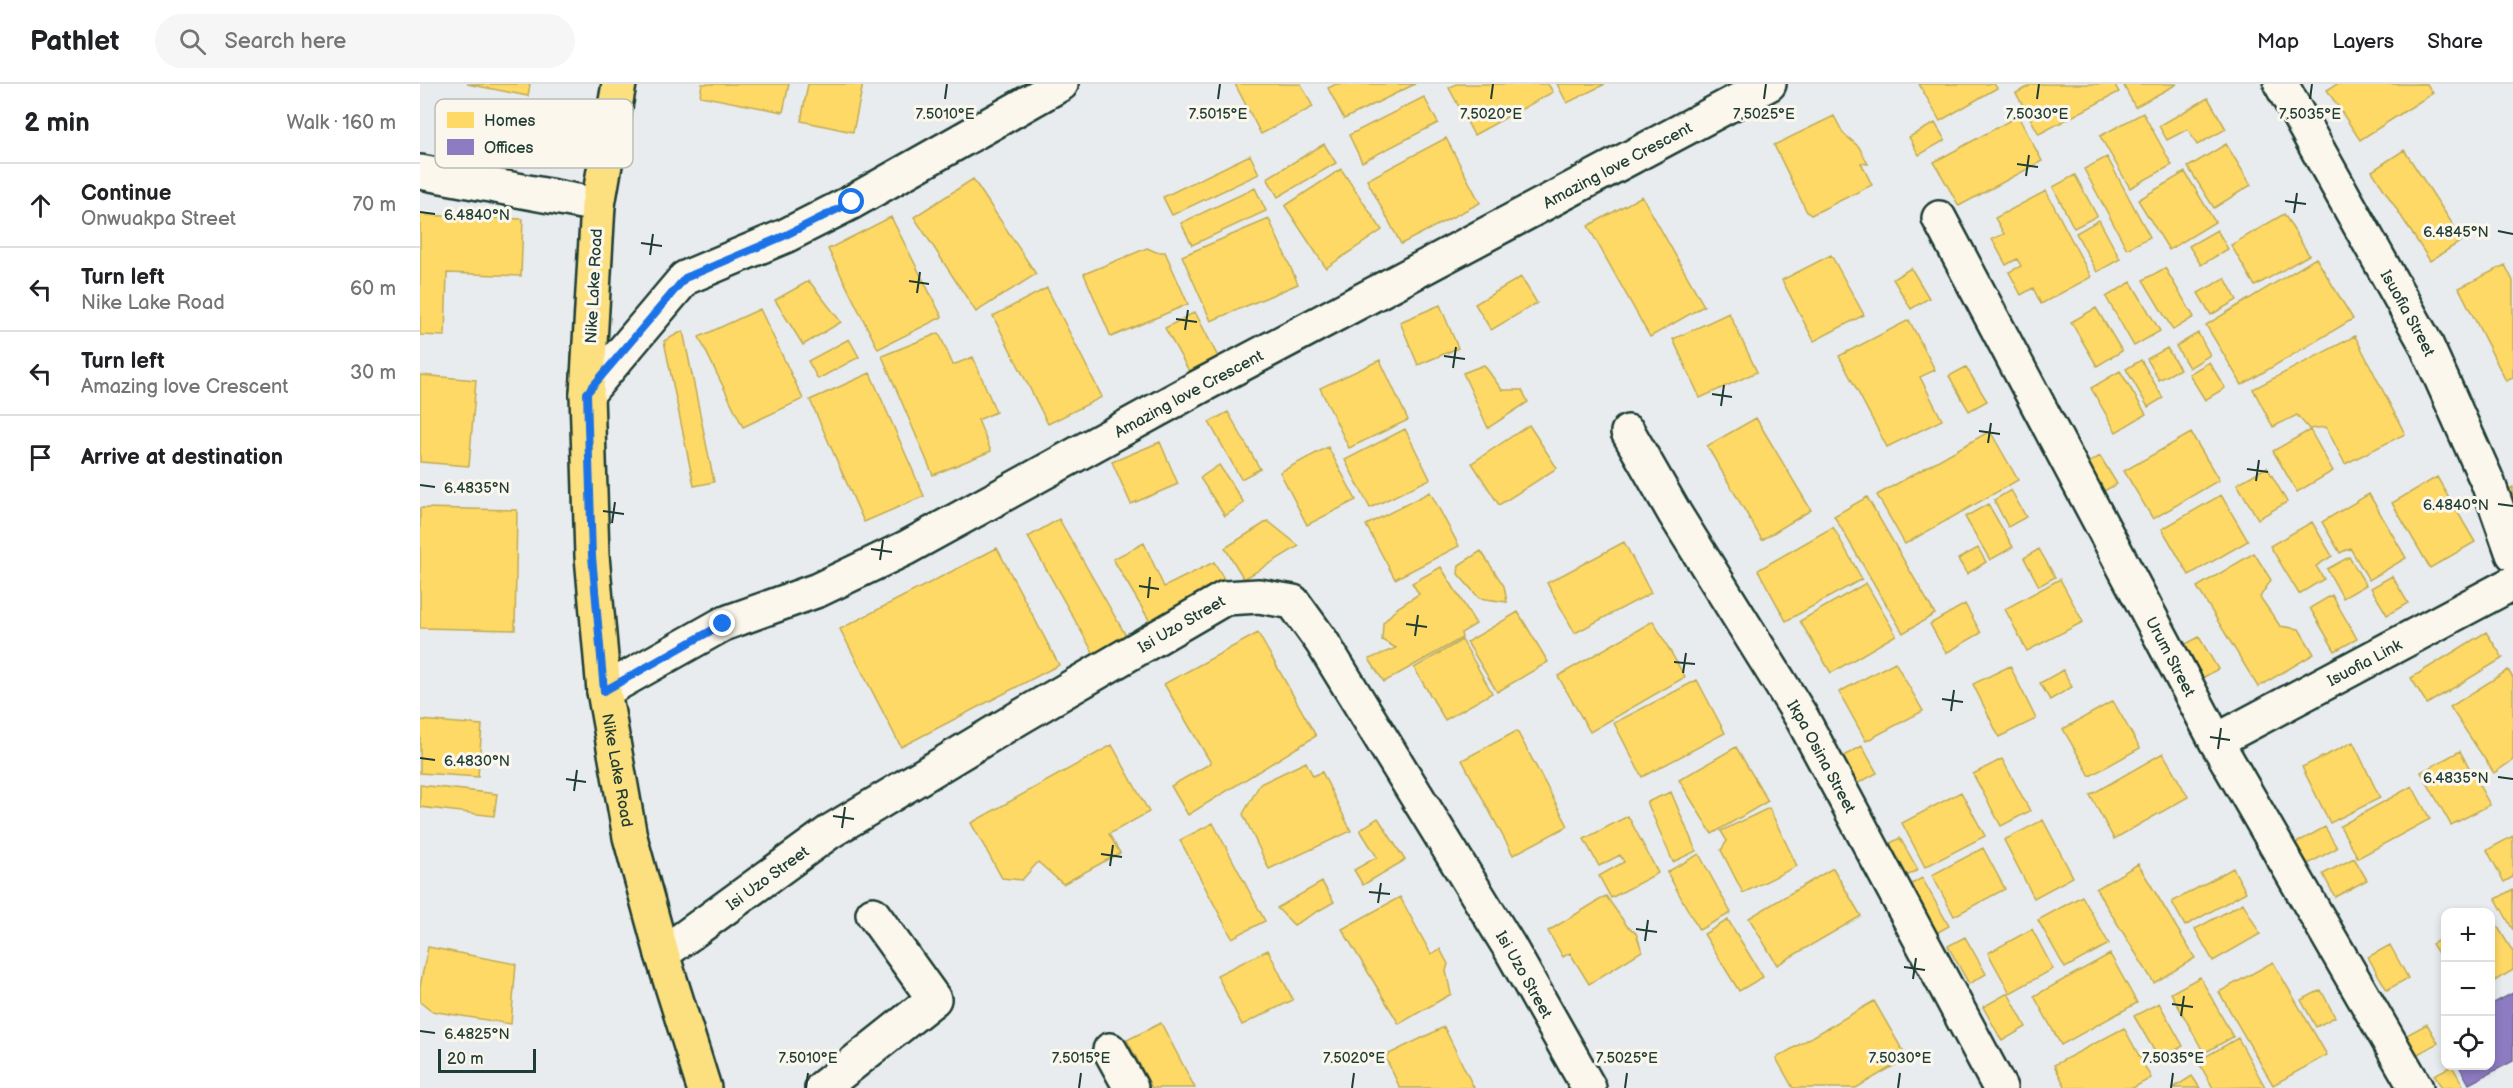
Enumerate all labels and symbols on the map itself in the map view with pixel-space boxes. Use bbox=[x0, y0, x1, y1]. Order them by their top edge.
legend bbox=[435, 99, 633, 168]
text: 7.5010°E bbox=[915, 105, 975, 124]
text: 7.5015°E bbox=[1189, 105, 1247, 124]
text: 7.5020°E bbox=[1460, 105, 1522, 124]
text: 7.5025°E bbox=[1733, 105, 1795, 124]
text: 7.5030°E bbox=[2006, 105, 2068, 124]
text: 7.5035°E bbox=[2279, 105, 2341, 124]
text: Homes bbox=[484, 112, 536, 131]
street label: Amazing love Crescent bbox=[1540, 119, 1696, 213]
text: Offices bbox=[484, 139, 534, 158]
route start bbox=[838, 188, 864, 214]
text: 6.4840°N bbox=[444, 206, 510, 225]
text: 6.4845°N bbox=[2423, 223, 2489, 242]
street label: Nike Lake Road bbox=[582, 228, 607, 344]
street label: Isuofia Street bbox=[2376, 267, 2438, 360]
street label: Amazing love Crescent bbox=[1112, 347, 1267, 443]
text: 6.4835°N bbox=[444, 479, 510, 498]
text: 6.4840°N bbox=[2423, 496, 2489, 515]
street label: Isi Uzo Street bbox=[1135, 592, 1229, 657]
route end bbox=[709, 610, 735, 636]
street label: Urum Street bbox=[2141, 614, 2199, 700]
street label: Isuofia Link bbox=[2324, 636, 2406, 691]
street label: Ikpa Osina Street bbox=[1782, 697, 1859, 817]
street label: Nike Lake Road bbox=[597, 712, 636, 829]
text: 6.4830°N bbox=[444, 752, 510, 771]
text: 6.4835°N bbox=[2423, 769, 2489, 788]
street label: Isi Uzo Street bbox=[723, 842, 813, 915]
street label: Isi Uzo Street bbox=[1491, 928, 1556, 1022]
text: 6.4825°N bbox=[444, 1025, 510, 1044]
scale bar bbox=[438, 1046, 536, 1074]
text: 7.5010°E bbox=[778, 1049, 838, 1068]
text: 7.5015°E bbox=[1052, 1049, 1110, 1068]
text: 7.5020°E bbox=[1323, 1049, 1385, 1068]
text: 7.5025°E bbox=[1596, 1049, 1658, 1068]
text: 7.5030°E bbox=[1869, 1049, 1931, 1068]
text: 7.5035°E bbox=[2142, 1049, 2204, 1068]

